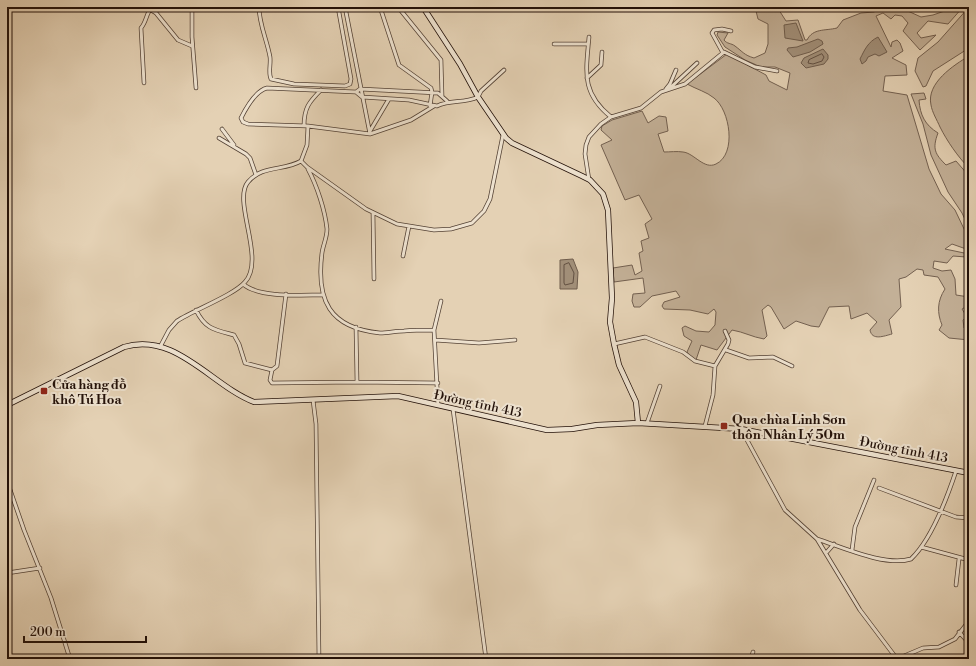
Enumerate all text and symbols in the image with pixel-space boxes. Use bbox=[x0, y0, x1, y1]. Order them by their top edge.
place label: Cửa hàng đồ khô Tú Hoa bbox=[52, 377, 127, 408]
marker: Cửa hàng đồ khô Tú Hoa bbox=[39, 386, 49, 396]
street label: Đường tỉnh 413 bbox=[432, 387, 523, 421]
place label: Qua chùa Linh Sơn thôn Nhân Lý 50m bbox=[732, 412, 846, 443]
marker: Qua chùa Linh Sơn thôn Nhân Lý 50m bbox=[719, 421, 729, 431]
street label: Đường tỉnh 413 bbox=[858, 434, 949, 466]
scale bar bbox=[24, 618, 146, 644]
text: 200 m bbox=[30, 625, 66, 640]

